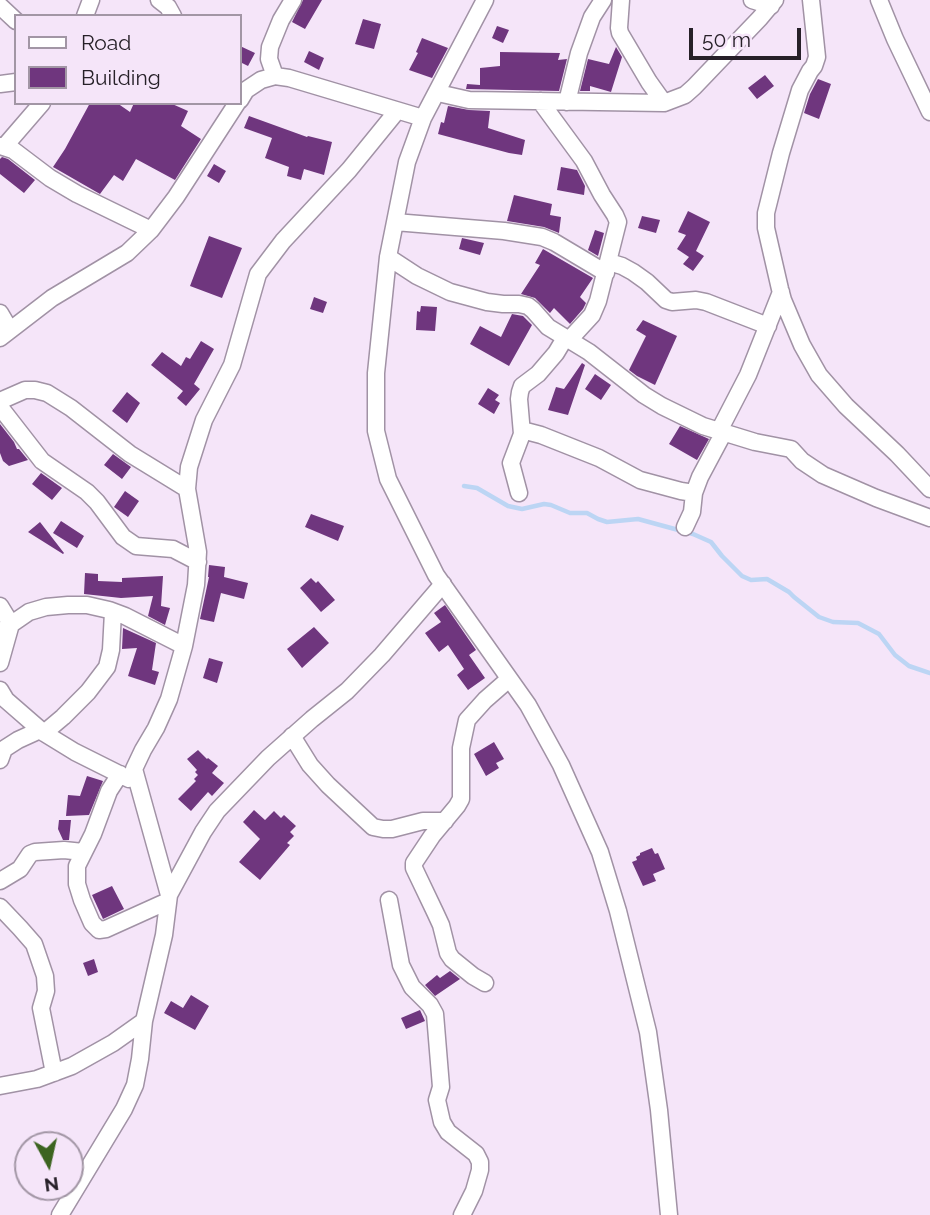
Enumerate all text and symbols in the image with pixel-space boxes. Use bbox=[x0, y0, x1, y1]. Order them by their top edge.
legend bbox=[14, 14, 242, 105]
scale bar bbox=[692, 14, 804, 58]
text: 50 m bbox=[702, 27, 751, 52]
text: Road bbox=[81, 30, 131, 55]
text: Building bbox=[81, 65, 161, 90]
north arrow bbox=[14, 1131, 84, 1201]
text: N bbox=[43, 1173, 60, 1197]

